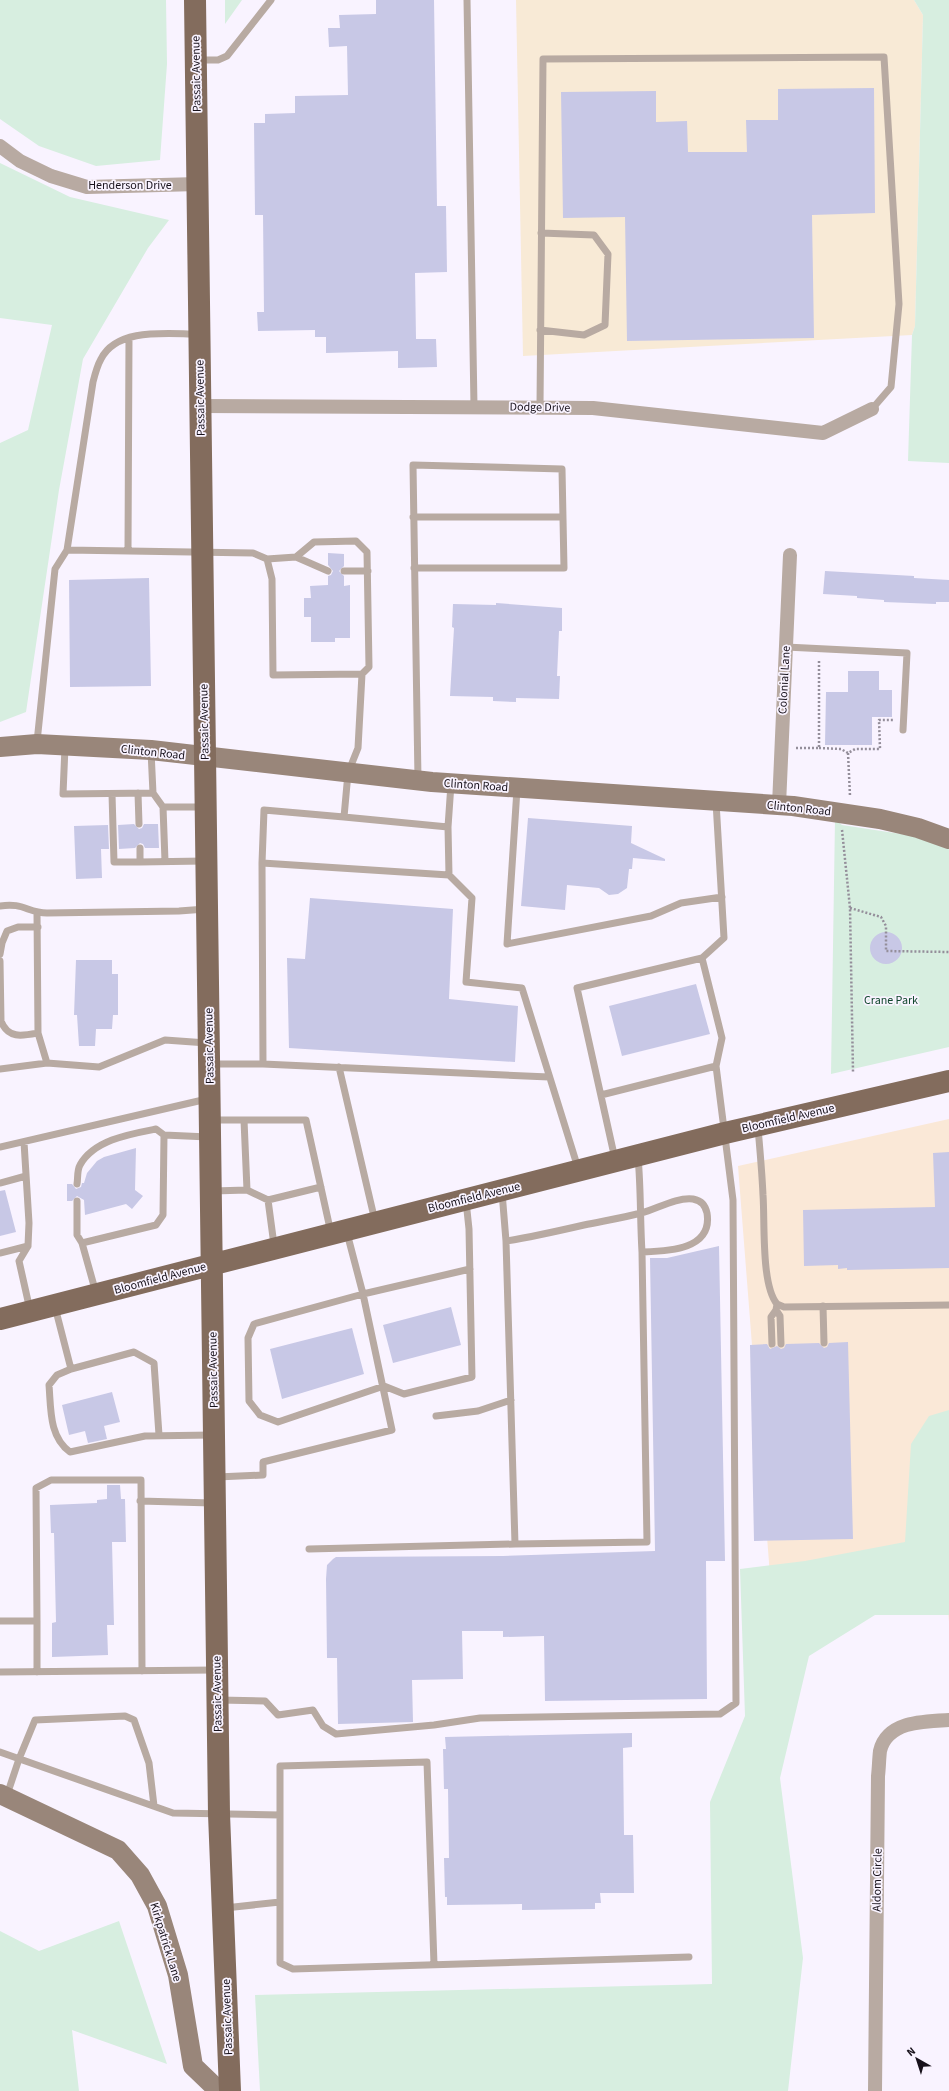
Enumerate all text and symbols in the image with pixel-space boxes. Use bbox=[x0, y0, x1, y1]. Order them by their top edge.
street label: Passaic Avenue bbox=[187, 36, 206, 112]
street label: Henderson Drive bbox=[88, 177, 172, 194]
street label: Passaic Avenue bbox=[191, 360, 210, 436]
street label: Dodge Drive bbox=[509, 398, 571, 417]
street label: Colonial Lane bbox=[774, 645, 795, 715]
street label: Passaic Avenue bbox=[195, 684, 214, 760]
street label: Clinton Road bbox=[120, 741, 186, 764]
street label: Clinton Road bbox=[443, 775, 509, 796]
street label: Clinton Road bbox=[766, 797, 832, 820]
park label: Crane Park bbox=[864, 992, 918, 1009]
street label: Passaic Avenue bbox=[200, 1008, 219, 1084]
street label: Bloomfield Avenue bbox=[740, 1100, 836, 1137]
street label: Bloomfield Avenue bbox=[426, 1178, 522, 1217]
street label: Bloomfield Avenue bbox=[112, 1258, 208, 1299]
street label: Passaic Avenue bbox=[204, 1332, 223, 1408]
street label: Passaic Avenue bbox=[208, 1656, 227, 1732]
street label: Aldom Circle bbox=[868, 1848, 887, 1912]
street label: Kirkpatrick Lane bbox=[145, 1901, 186, 1984]
street label: Passaic Avenue bbox=[218, 1979, 237, 2055]
north arrow bbox=[897, 2039, 937, 2079]
text: N bbox=[903, 2043, 919, 2060]

